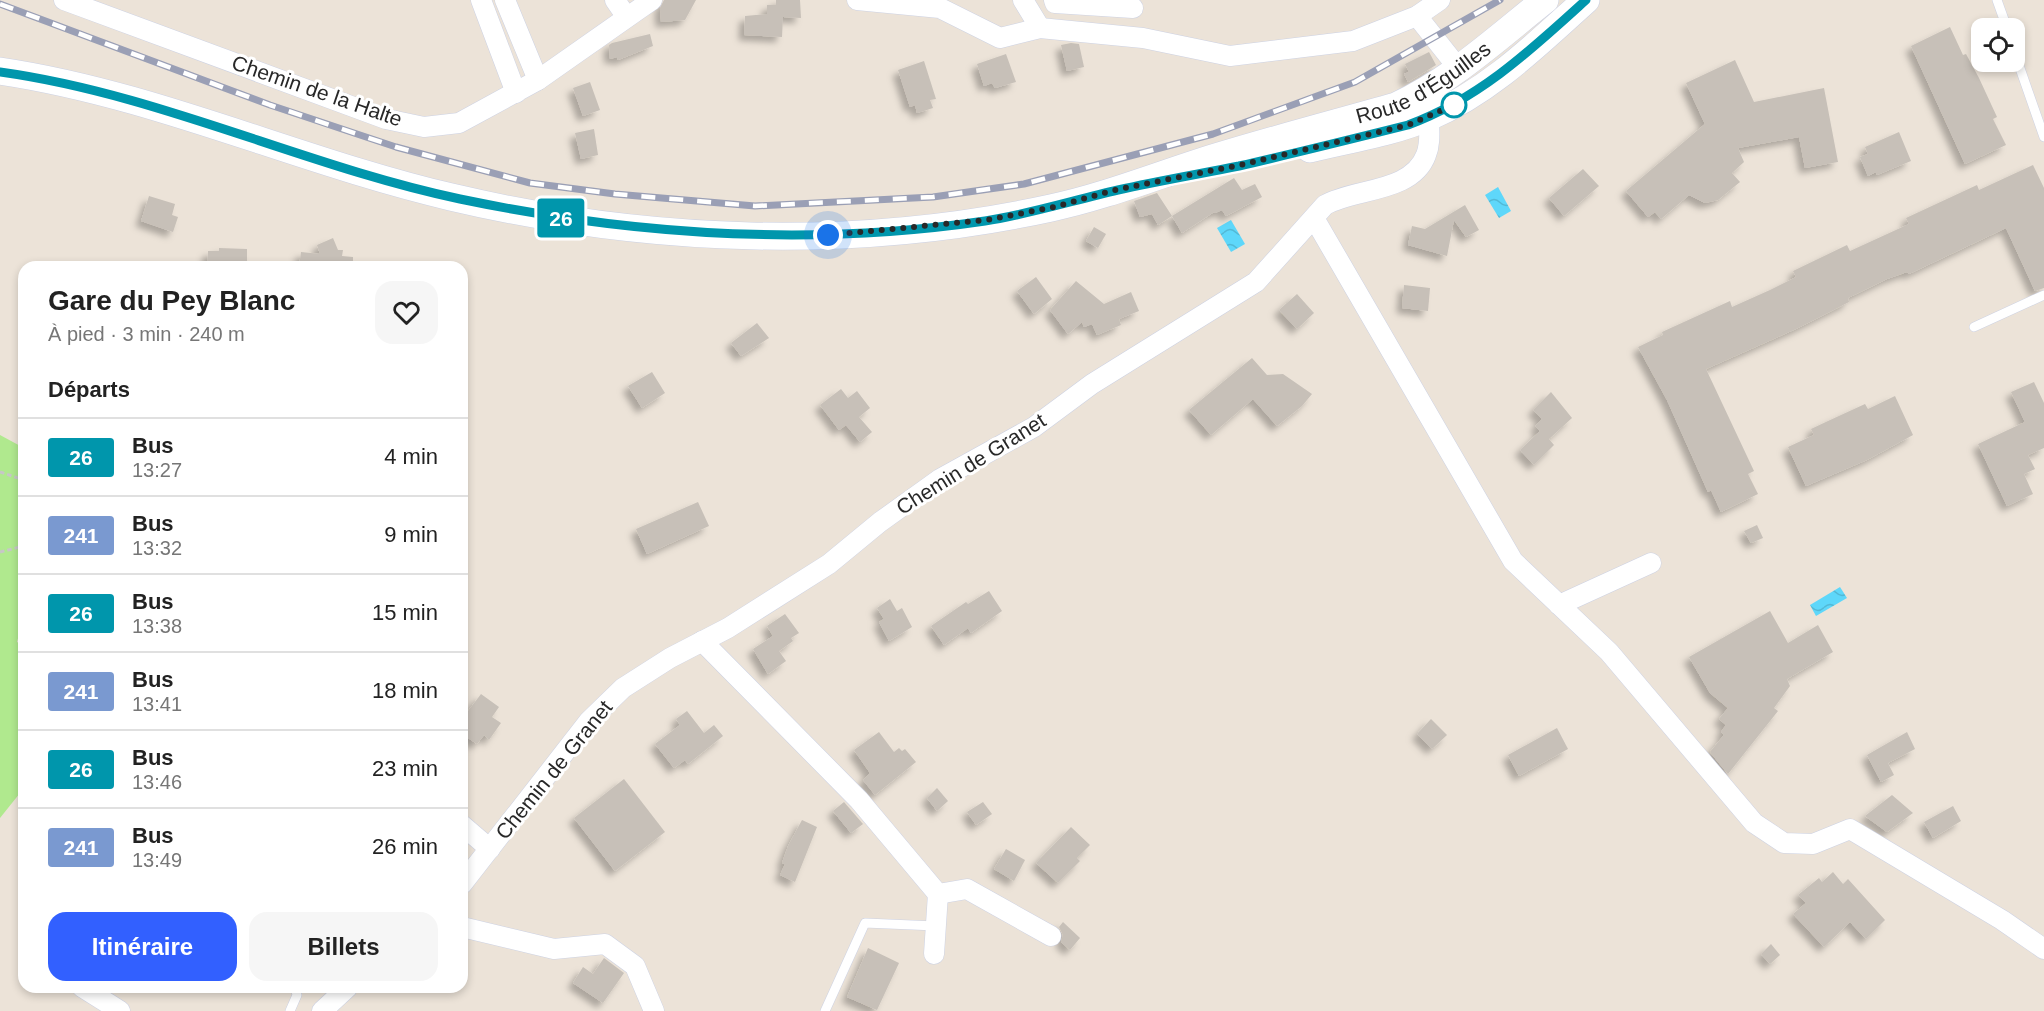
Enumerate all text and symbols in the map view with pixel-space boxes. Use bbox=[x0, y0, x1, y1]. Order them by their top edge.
map controls bbox=[1971, 18, 2025, 72]
button: locate bbox=[1971, 18, 2025, 72]
street label: Route d'Éguilles bbox=[1353, 37, 1495, 128]
street label: Chemin de la Halte bbox=[229, 51, 405, 130]
unlabelled marker bbox=[1441, 92, 1467, 118]
line badge: 26 bbox=[534, 198, 588, 238]
text: 26 bbox=[549, 207, 573, 230]
your location bbox=[813, 220, 843, 250]
button: heart bbox=[375, 281, 438, 344]
text: Gare du Pey Blanc bbox=[48, 285, 295, 316]
text: À pied · 3 min · 240 m bbox=[48, 323, 245, 345]
text: Départs bbox=[48, 377, 130, 402]
street label: Chemin de Granet bbox=[892, 408, 1050, 519]
text: Bus bbox=[132, 433, 174, 458]
text: 4 min bbox=[384, 444, 438, 469]
text: 26 bbox=[69, 446, 93, 469]
text: 13:27 bbox=[132, 459, 182, 481]
text: Bus bbox=[132, 511, 174, 536]
text: 9 min bbox=[384, 522, 438, 547]
text: 241 bbox=[63, 524, 99, 547]
text: 13:32 bbox=[132, 537, 182, 559]
text: Bus bbox=[132, 589, 174, 614]
text: 15 min bbox=[372, 600, 438, 625]
text: 26 bbox=[69, 602, 93, 625]
text: 13:38 bbox=[132, 615, 182, 637]
text: Bus bbox=[132, 667, 174, 692]
text: 18 min bbox=[372, 678, 438, 703]
text: 241 bbox=[63, 680, 99, 703]
text: 13:41 bbox=[132, 693, 182, 715]
street label: Chemin de Granet bbox=[491, 696, 617, 844]
text: Bus bbox=[132, 745, 174, 770]
text: 23 min bbox=[372, 756, 438, 781]
text: 26 bbox=[69, 758, 93, 781]
text: 13:46 bbox=[132, 771, 182, 793]
text: Bus bbox=[132, 823, 174, 848]
text: 26 min bbox=[372, 834, 438, 859]
text: 241 bbox=[63, 836, 99, 859]
text: 13:49 bbox=[132, 849, 182, 871]
button: Itinéraire bbox=[48, 912, 237, 981]
button: Billets bbox=[249, 912, 438, 981]

